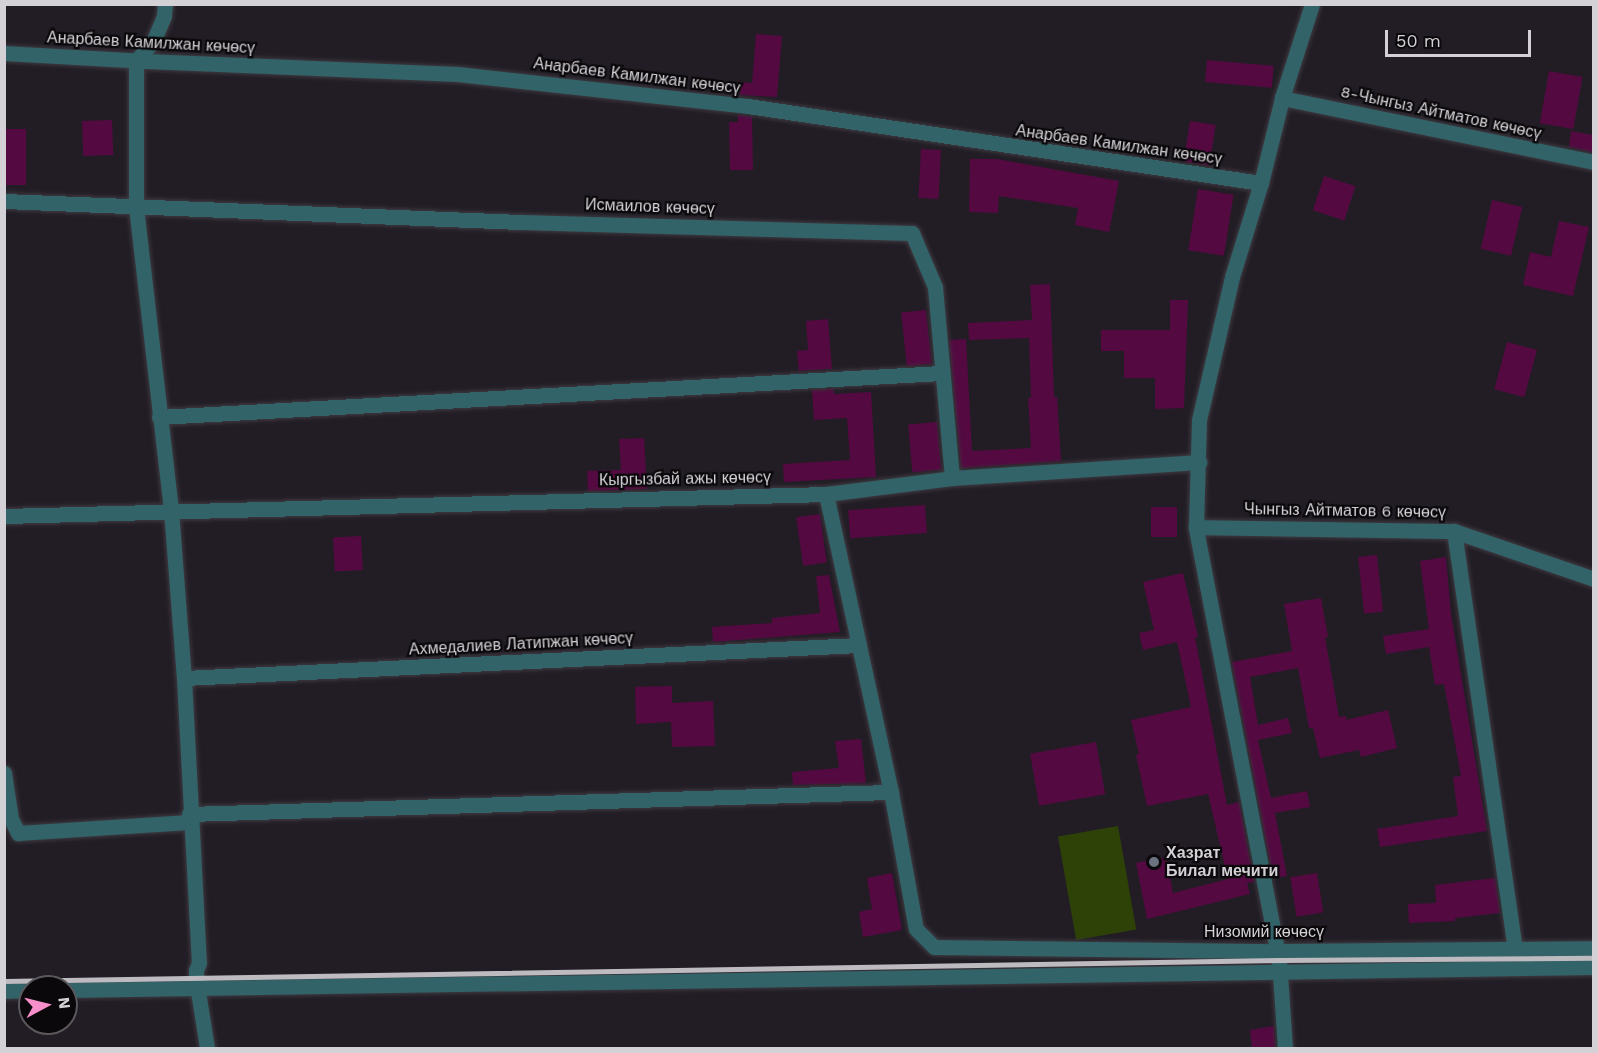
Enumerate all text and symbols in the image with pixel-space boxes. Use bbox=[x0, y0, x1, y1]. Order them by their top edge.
scale bar bbox=[1388, 18, 1534, 56]
street label: Анарбаев Камилжан көчөсү bbox=[46, 28, 256, 58]
text: 50 m bbox=[1396, 30, 1441, 51]
street label: Анарбаев Камилжан көчөсү bbox=[532, 54, 742, 98]
street label: 8-Чынгыз Айтматов көчөсү bbox=[1339, 82, 1543, 144]
street label: Анарбаев Камилжан көчөсү bbox=[1014, 121, 1224, 169]
street label: Исмаилов көчөсү bbox=[585, 195, 715, 219]
street label: Кыргызбай ажы көчөсү bbox=[599, 468, 771, 490]
street label: Чынгыз Айтматов 6 көчөсү bbox=[1244, 500, 1446, 522]
street label: Ахмедалиев Латипжан көчөсү bbox=[408, 629, 634, 659]
place label: Хазрат Билал мечити bbox=[1166, 843, 1278, 881]
marker: Хазрат Билал мечити bbox=[1147, 855, 1161, 869]
street label: Низомий көчөсү bbox=[1204, 922, 1324, 942]
north arrow bbox=[18, 975, 78, 1035]
text: N bbox=[54, 996, 75, 1010]

